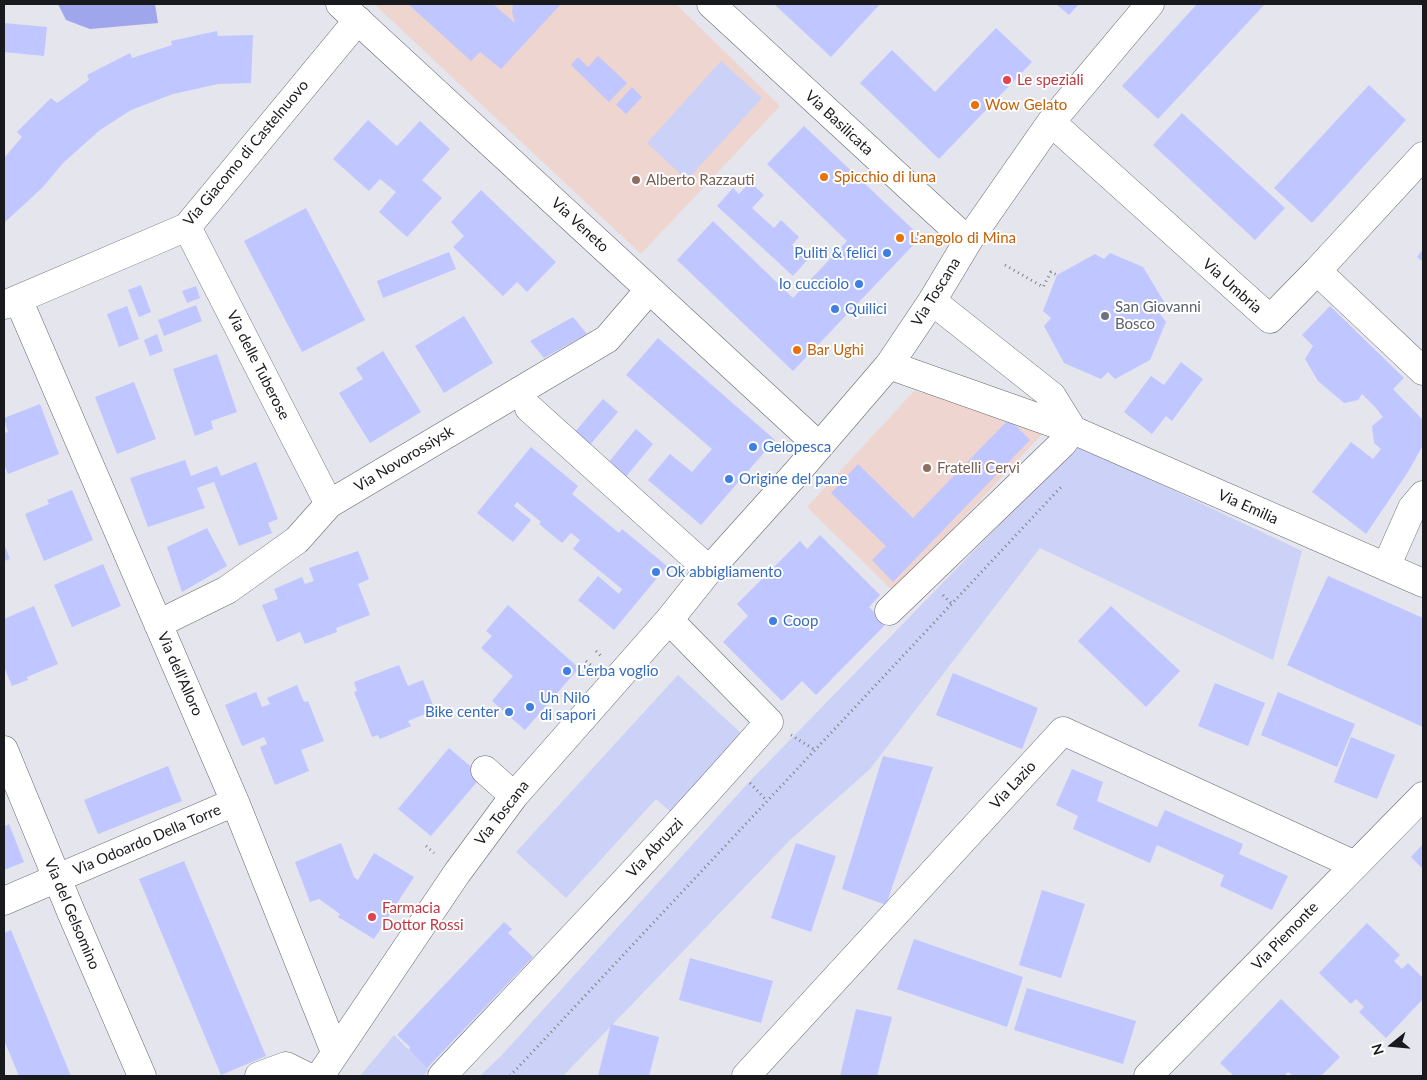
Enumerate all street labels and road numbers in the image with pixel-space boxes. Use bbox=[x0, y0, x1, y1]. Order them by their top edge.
street label: Via Giacomo di Castelnuovo bbox=[180, 76, 312, 230]
street label: Via Basilicata bbox=[801, 87, 877, 159]
street label: Via Veneto bbox=[548, 194, 612, 256]
street label: Via Toscana bbox=[908, 254, 964, 330]
street label: Via Umbria bbox=[1199, 255, 1265, 317]
street label: Via delle Tuberose bbox=[223, 307, 293, 423]
street label: Via Novorossiysk bbox=[351, 422, 457, 496]
street label: Via Emilia bbox=[1215, 486, 1281, 528]
street label: Via dell'Alloro bbox=[153, 629, 207, 719]
street label: Via Lazio bbox=[986, 757, 1040, 813]
street label: Via Toscana bbox=[471, 777, 533, 849]
street label: Via Odoardo Della Torre bbox=[70, 801, 224, 879]
street label: Via Abruzzi bbox=[623, 815, 687, 881]
street label: Via del Gelsomino bbox=[40, 856, 104, 972]
street label: Via Piemonte bbox=[1248, 898, 1322, 974]

